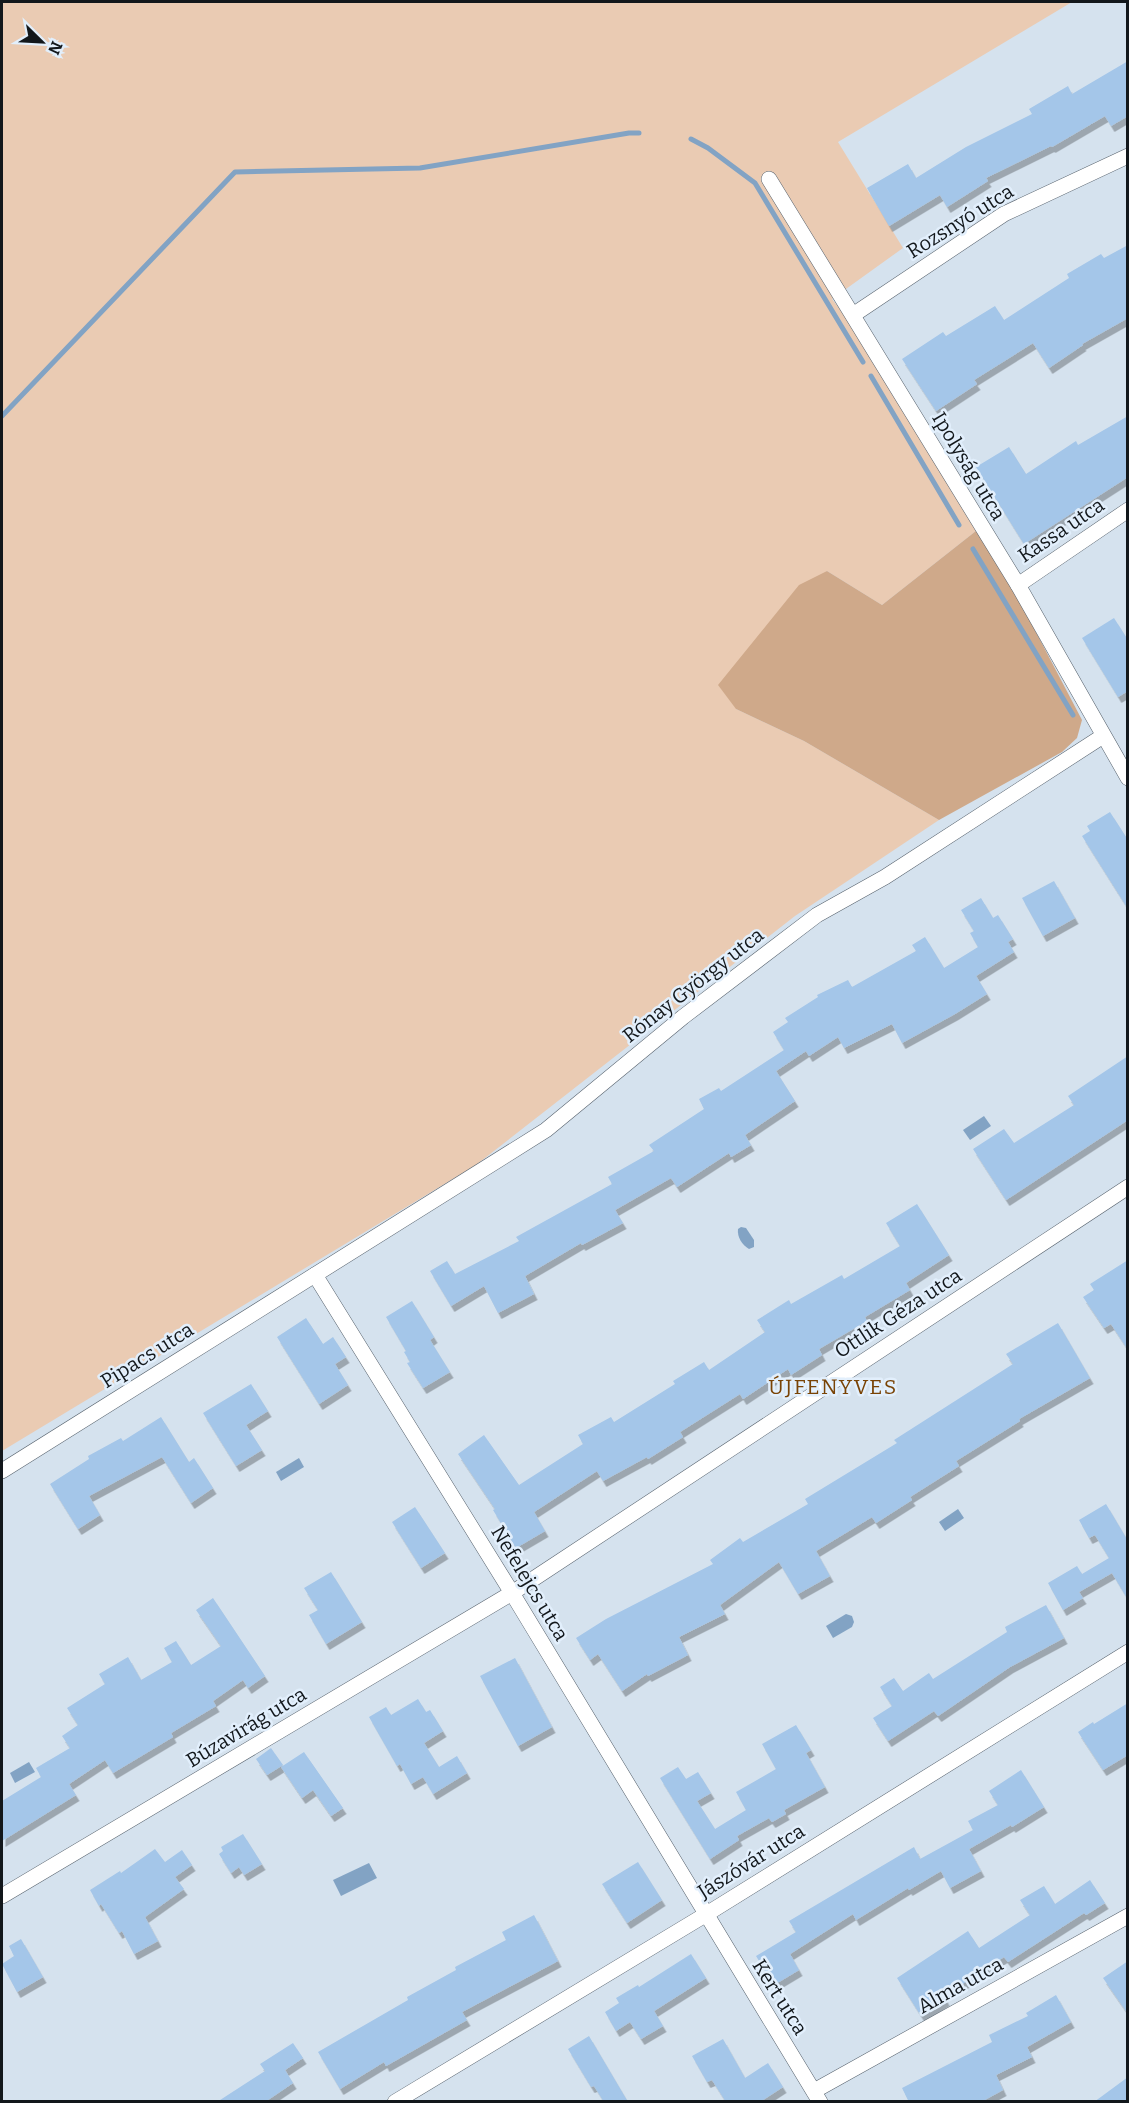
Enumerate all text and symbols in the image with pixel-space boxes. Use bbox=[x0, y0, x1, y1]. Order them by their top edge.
north arrow bbox=[12, 12, 72, 72]
text: N bbox=[44, 38, 66, 57]
street label: Rozsnyó utca bbox=[902, 179, 1018, 263]
street label: Ipolyság utca bbox=[927, 408, 1011, 524]
street label: Kassa utca bbox=[1013, 492, 1109, 567]
street label: Rónay György utca bbox=[618, 923, 768, 1047]
street label: Ottlik Géza utca bbox=[830, 1263, 966, 1363]
street label: Pipacs utca bbox=[96, 1317, 198, 1393]
district label: ÚJFENYVES bbox=[768, 1374, 898, 1400]
street label: Nefelejcs utca bbox=[485, 1521, 574, 1645]
street label: Búzavirág utca bbox=[182, 1682, 310, 1772]
street label: Jászóvár utca bbox=[692, 1819, 809, 1904]
street label: Alma utca bbox=[913, 1952, 1007, 2018]
street label: Kert utca bbox=[747, 1955, 813, 2039]

